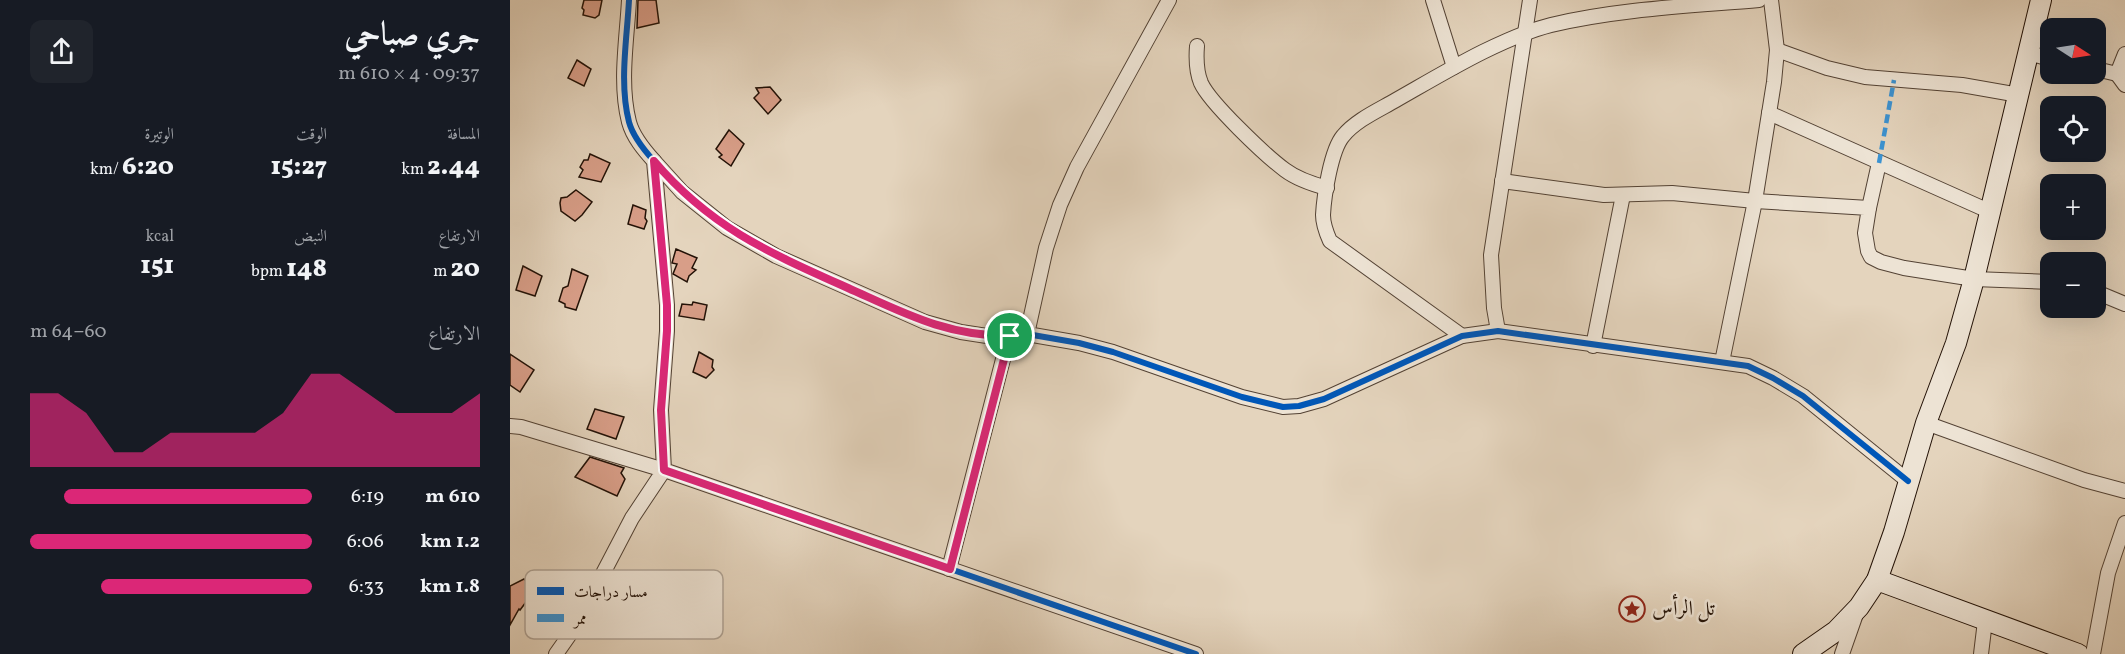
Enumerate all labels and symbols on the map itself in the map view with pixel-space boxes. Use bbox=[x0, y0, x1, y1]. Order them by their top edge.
north arrow bbox=[2040, 18, 2106, 84]
pin bbox=[984, 310, 1035, 361]
legend bbox=[525, 570, 723, 639]
text: مسار دراجات bbox=[574, 582, 648, 604]
place label: تل الرأس bbox=[1652, 593, 1716, 624]
place icon: تل الرأس bbox=[1617, 594, 1647, 624]
text: ممر bbox=[572, 609, 587, 631]

